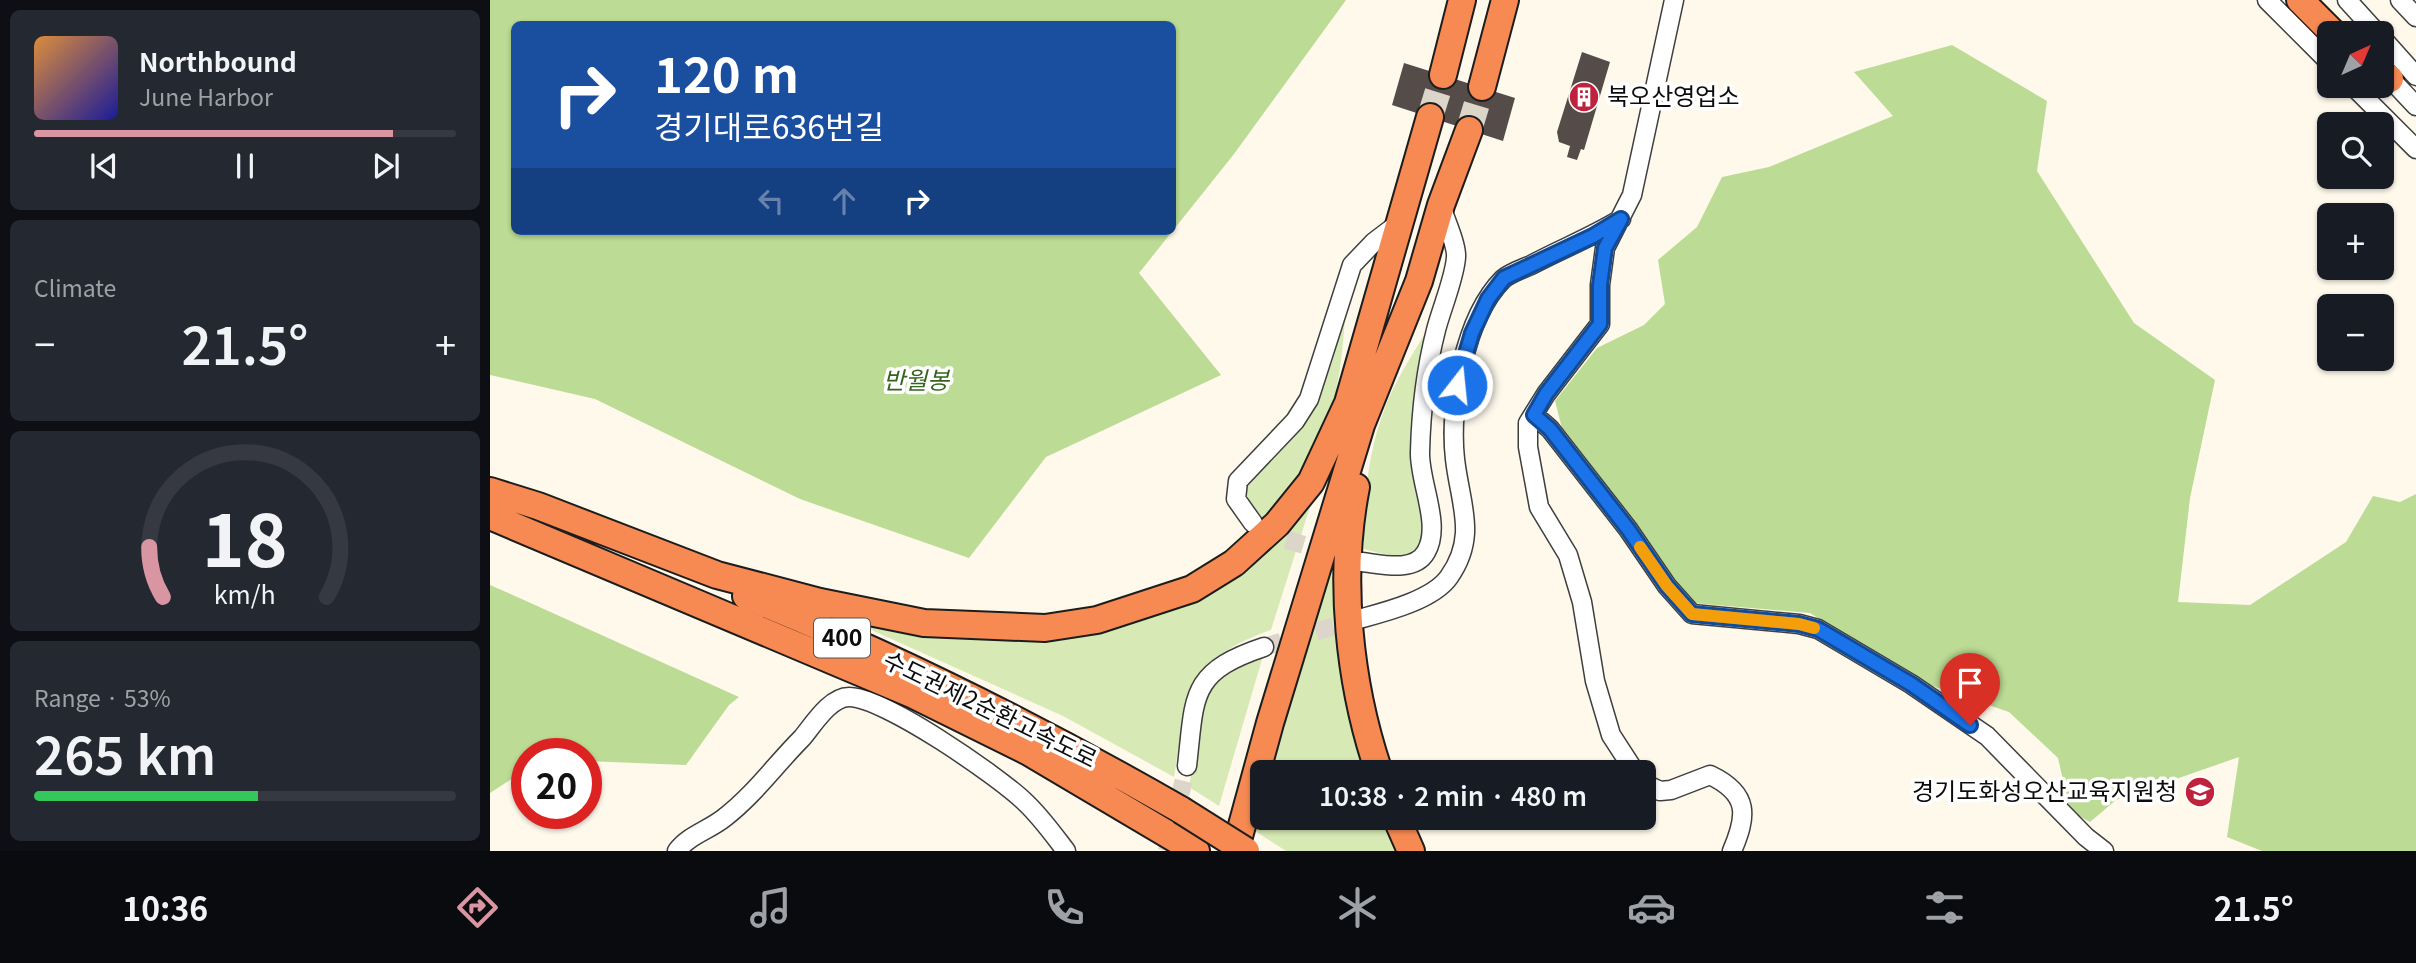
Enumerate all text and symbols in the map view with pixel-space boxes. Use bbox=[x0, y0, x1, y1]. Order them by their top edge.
north arrow bbox=[2317, 21, 2394, 98]
map controls bbox=[2317, 21, 2394, 371]
text: 120 m bbox=[654, 36, 799, 107]
text: Northbound bbox=[139, 42, 297, 79]
icon: right bbox=[539, 49, 630, 140]
place label: 북오산영업소 bbox=[1607, 77, 1739, 112]
text: June Harbor bbox=[139, 79, 273, 113]
building icon: 북오산영업소 bbox=[1567, 80, 1601, 114]
text: 경기대로636번길 bbox=[654, 102, 884, 148]
button: search bbox=[2317, 112, 2394, 189]
icon: previous bbox=[85, 147, 123, 185]
icon: pause bbox=[226, 147, 264, 185]
icon: next bbox=[367, 147, 405, 185]
icon: left bbox=[752, 182, 790, 220]
icon: ahead bbox=[825, 182, 863, 220]
icon: right bbox=[898, 182, 936, 220]
button: + bbox=[2317, 203, 2394, 280]
text: Climate bbox=[34, 270, 116, 304]
button: − bbox=[2317, 294, 2394, 371]
text: 21.5° bbox=[181, 305, 309, 380]
text: − bbox=[34, 315, 55, 370]
text: + bbox=[435, 315, 456, 370]
position arrow bbox=[1420, 348, 1494, 422]
park label: 반월봉 bbox=[883, 361, 951, 396]
text: 18 bbox=[202, 483, 288, 588]
text: km/h bbox=[214, 574, 276, 610]
road number: 400 bbox=[814, 618, 870, 658]
street label: 수도권제2순환고속도로 bbox=[878, 641, 1104, 775]
pin bbox=[1940, 653, 2000, 725]
icon: arrive bbox=[1951, 664, 1989, 702]
text: Range · 53% bbox=[34, 680, 171, 714]
text: 265 km bbox=[34, 715, 216, 790]
speed limit sign: 20 bbox=[511, 738, 602, 829]
place label: 경기도화성오산교육지원청 bbox=[1912, 772, 2177, 807]
school or university icon: 경기도화성오산교육지원청 bbox=[2183, 775, 2217, 809]
text: 10:38 · 2 min · 480 m bbox=[1319, 776, 1587, 813]
icon: directions bbox=[453, 883, 502, 932]
icon: music bbox=[746, 883, 795, 932]
icon: phone bbox=[1040, 883, 1089, 932]
icon: climate bbox=[1333, 883, 1382, 932]
icon: car bbox=[1627, 883, 1676, 932]
icon: filters bbox=[1920, 883, 1969, 932]
text: 10:36 bbox=[122, 884, 208, 930]
text: 21.5° bbox=[2214, 884, 2294, 930]

